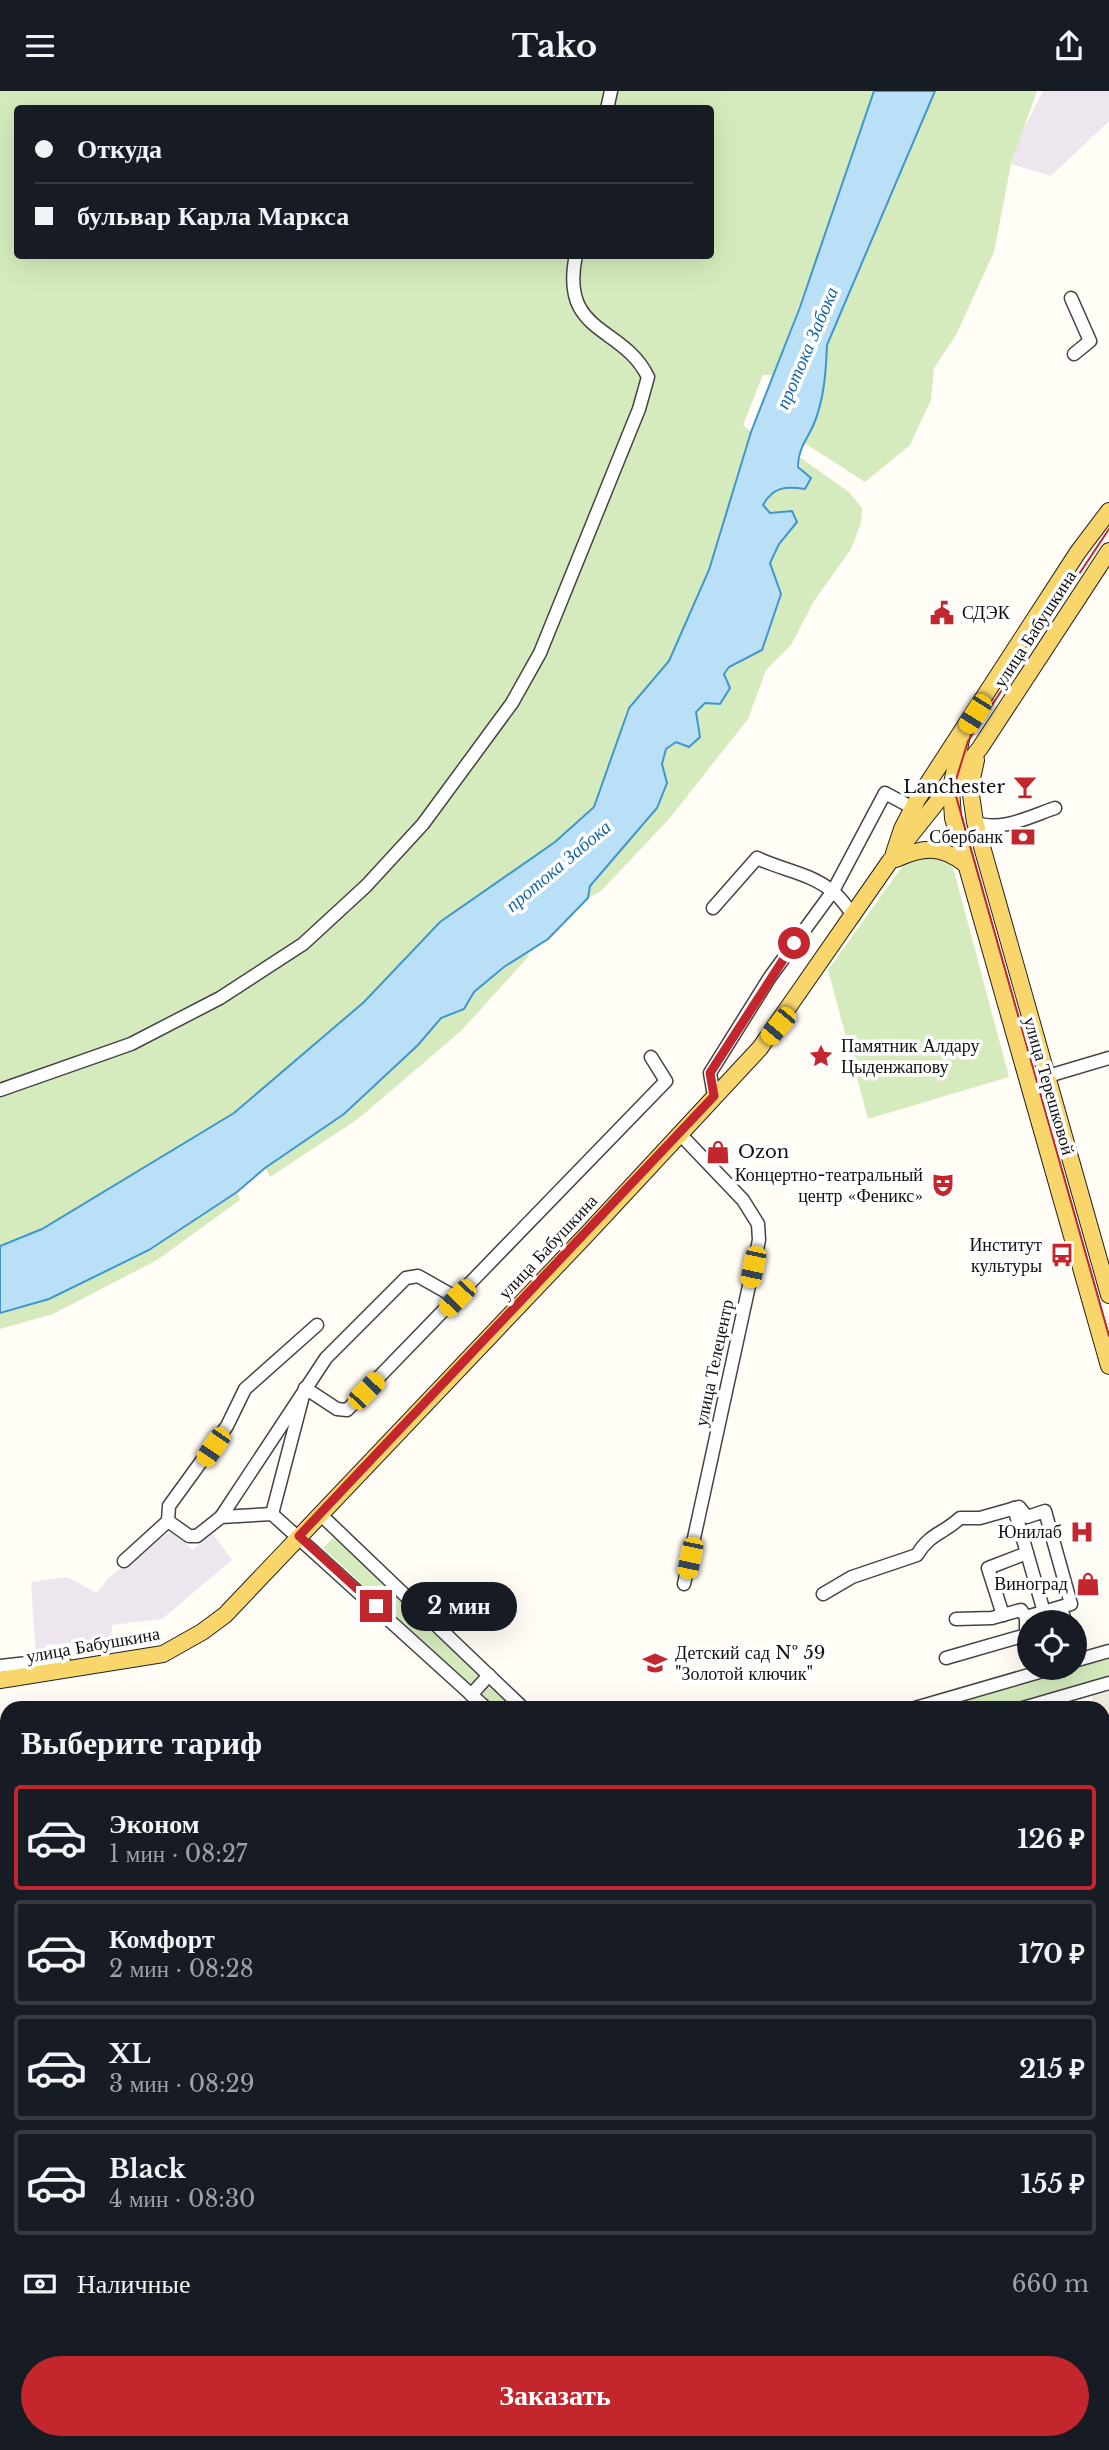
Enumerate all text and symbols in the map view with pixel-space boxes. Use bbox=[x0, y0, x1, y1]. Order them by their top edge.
text: Tako bbox=[512, 26, 597, 66]
icon: menu bbox=[21, 27, 59, 65]
icon: share bbox=[1050, 27, 1088, 65]
text: Откуда bbox=[77, 133, 162, 165]
text: бульвар Карла Маркса bbox=[77, 200, 349, 232]
water label: протока Забока bbox=[771, 283, 843, 413]
street label: улица Бабушкина bbox=[989, 566, 1081, 692]
public building icon: СДЭК bbox=[928, 599, 956, 627]
place label: СДЭК bbox=[962, 602, 1011, 624]
car bbox=[955, 691, 996, 737]
bar icon: Lanchester bbox=[1011, 773, 1039, 801]
place label: Lanchester bbox=[903, 776, 1005, 798]
water label: протока Забока bbox=[501, 815, 615, 917]
bank icon: Сбербанк bbox=[1009, 823, 1037, 851]
place label: Сбербанк bbox=[929, 826, 1003, 848]
route start bbox=[778, 927, 810, 959]
car bbox=[757, 1003, 800, 1049]
street label: улица Терешковой bbox=[1019, 1014, 1079, 1158]
place label: Памятник Алдару Цыденжапову bbox=[841, 1035, 980, 1078]
place icon: Памятник Алдару Цыденжапову bbox=[807, 1042, 835, 1070]
shop icon: Ozon bbox=[704, 1138, 732, 1166]
place label: Ozon bbox=[738, 1141, 789, 1163]
place label: Концертно-театральный центр «Феникс» bbox=[735, 1164, 923, 1207]
theatre icon: Концертно-театральный центр «Феникс» bbox=[929, 1171, 957, 1199]
street label: улица Бабушкина bbox=[494, 1190, 602, 1304]
place label: Институт культуры bbox=[969, 1234, 1042, 1277]
bus stop icon: Институт культуры bbox=[1048, 1241, 1076, 1269]
car bbox=[739, 1244, 768, 1290]
car bbox=[435, 1276, 480, 1320]
street label: улица Телецентр bbox=[690, 1298, 738, 1428]
car bbox=[344, 1369, 389, 1413]
car bbox=[193, 1424, 234, 1470]
hospital icon: Юнилаб bbox=[1068, 1518, 1096, 1546]
place label: Юнилаб bbox=[998, 1521, 1062, 1543]
car bbox=[676, 1535, 705, 1581]
shop icon: Виноград bbox=[1074, 1570, 1102, 1598]
place label: Виноград bbox=[994, 1573, 1068, 1595]
callout: 2 мин bbox=[400, 1581, 516, 1631]
route end bbox=[360, 1590, 392, 1622]
text: 2 мин bbox=[427, 1592, 491, 1620]
map controls bbox=[1017, 1610, 1087, 1680]
button: locate bbox=[1017, 1610, 1087, 1680]
street label: улица Бабушкина bbox=[24, 1622, 162, 1668]
place label: Детский сад № 59 "Золотой ключик" bbox=[675, 1642, 825, 1685]
school or university icon: Детский сад № 59 "Золотой ключик" bbox=[641, 1649, 669, 1677]
text: Выберите тариф bbox=[21, 1723, 262, 1763]
icon: car bbox=[25, 1806, 88, 1869]
text: Эконом bbox=[109, 1808, 199, 1840]
text: 126 ₽ bbox=[1017, 1823, 1085, 1855]
text: 1 мин · 08:27 bbox=[109, 1840, 247, 1868]
icon: car bbox=[25, 1921, 88, 1984]
text: Комфорт bbox=[109, 1923, 215, 1955]
text: 170 ₽ bbox=[1019, 1938, 1085, 1970]
text: 2 мин · 08:28 bbox=[109, 1955, 254, 1983]
icon: car bbox=[25, 2036, 88, 2099]
text: XL bbox=[109, 2038, 151, 2070]
text: 215 ₽ bbox=[1019, 2053, 1085, 2085]
text: 3 мин · 08:29 bbox=[109, 2070, 255, 2098]
icon: car bbox=[25, 2151, 88, 2214]
text: Black bbox=[109, 2153, 186, 2185]
text: 155 ₽ bbox=[1021, 2168, 1085, 2200]
text: 4 мин · 08:30 bbox=[109, 2185, 256, 2213]
icon: cash bbox=[21, 2265, 59, 2303]
text: Наличные bbox=[77, 2268, 190, 2300]
text: 660 m bbox=[1012, 2270, 1089, 2298]
button: Заказать bbox=[21, 2356, 1089, 2436]

